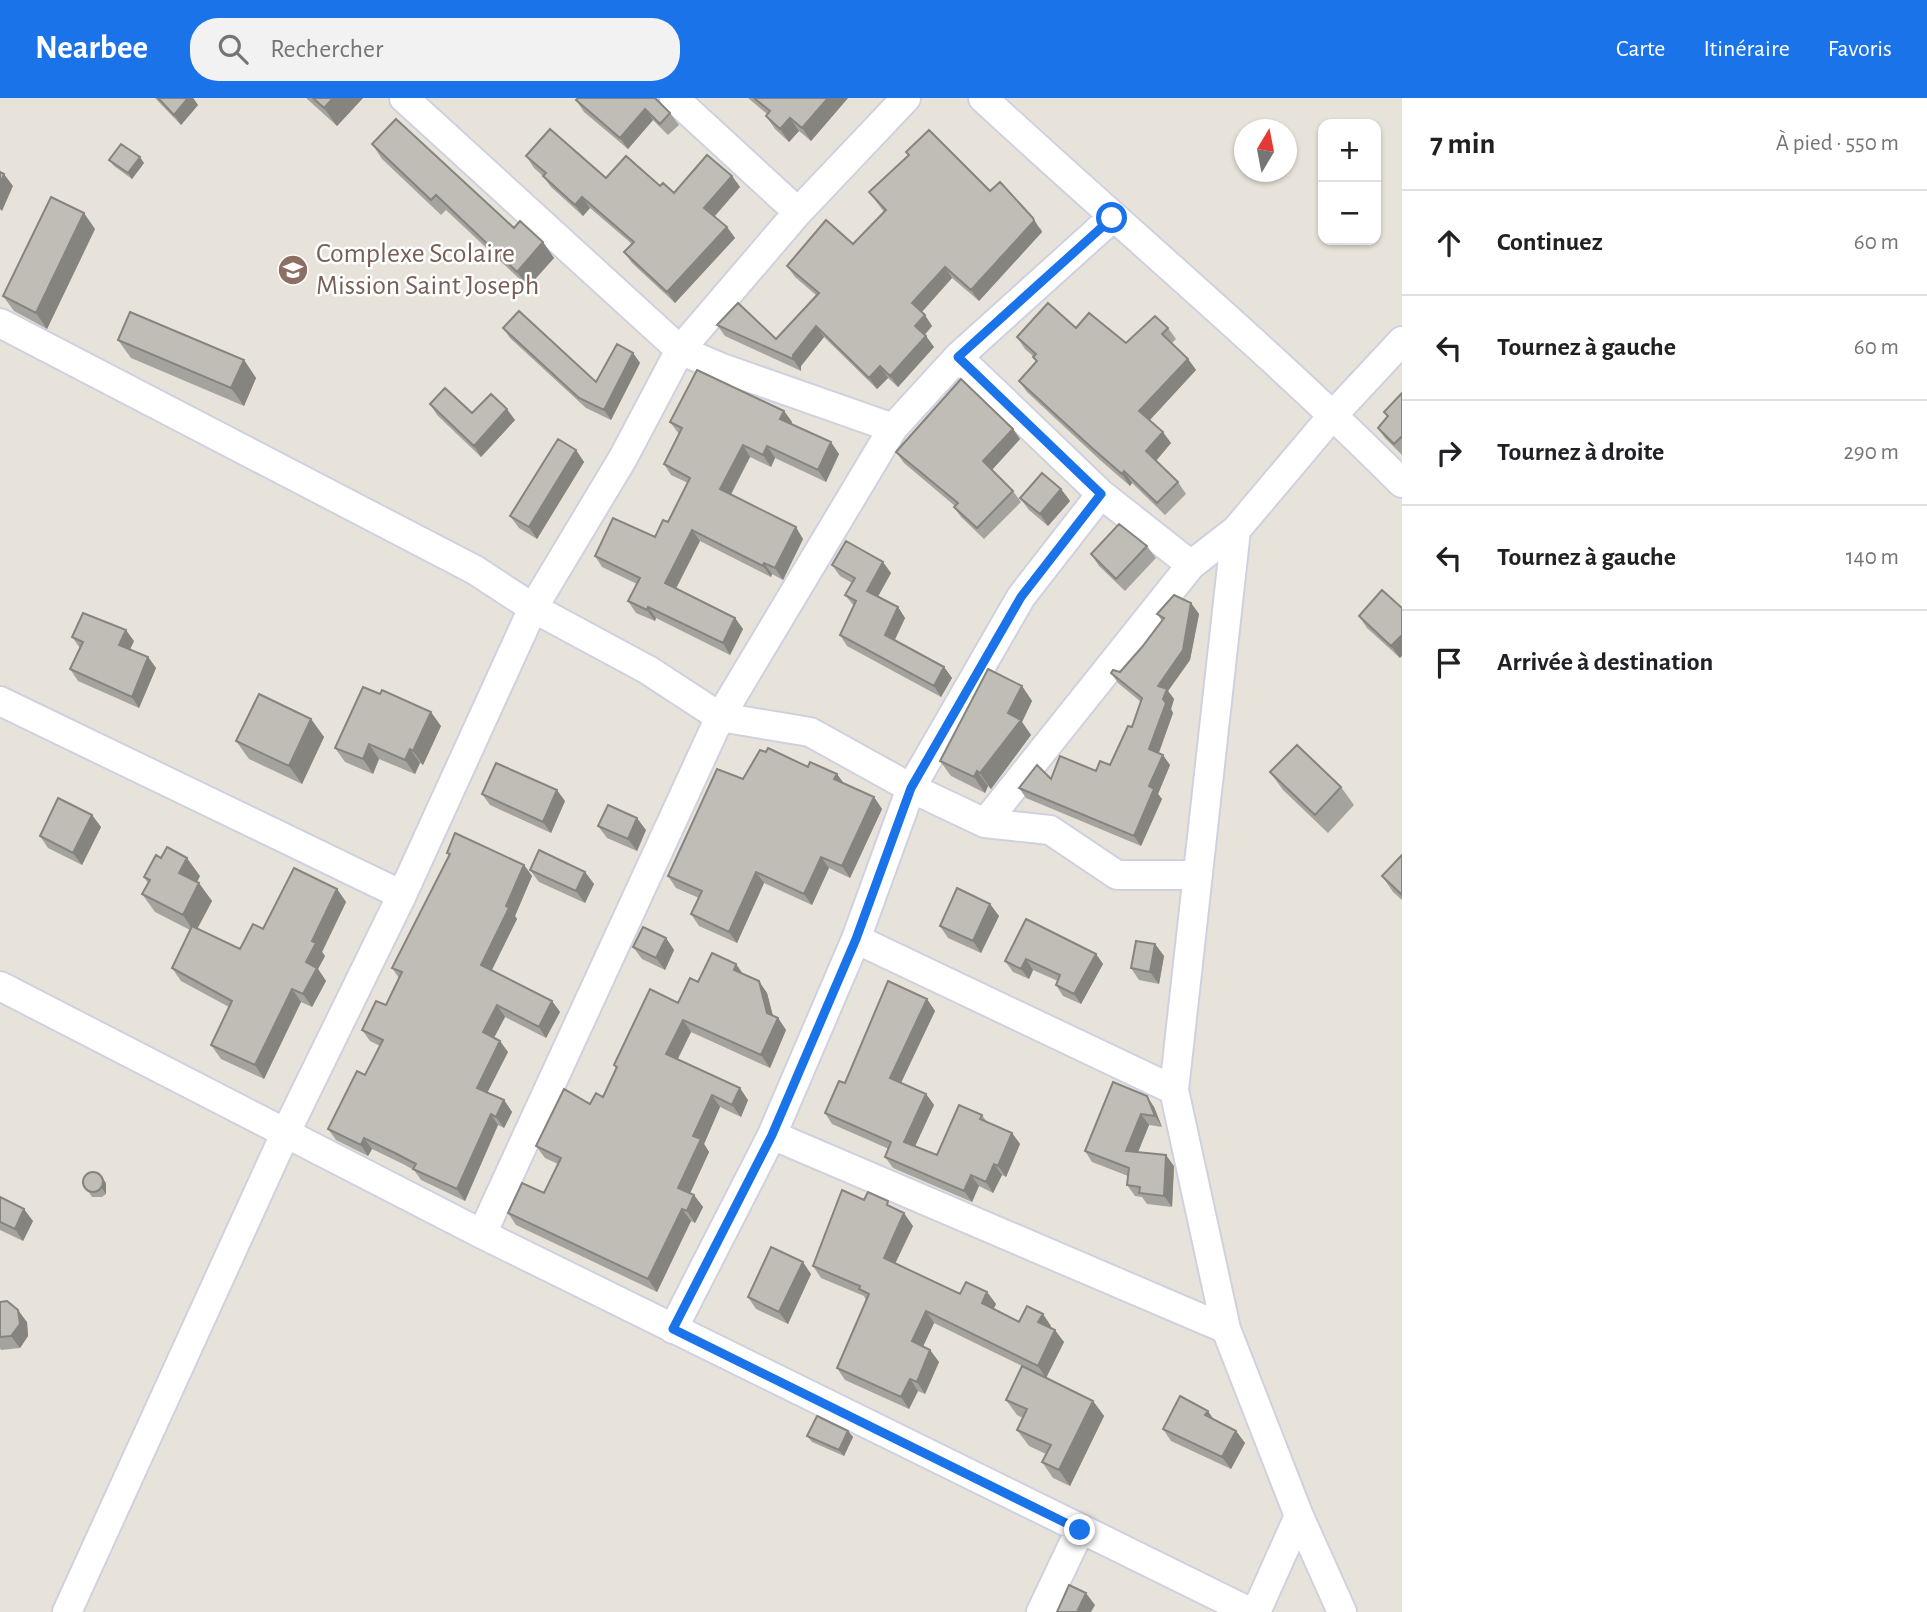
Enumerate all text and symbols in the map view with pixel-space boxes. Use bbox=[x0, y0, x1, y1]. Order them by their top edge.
search box bbox=[190, 18, 680, 81]
icon: search bbox=[214, 30, 252, 68]
text: Nearbee bbox=[35, 32, 148, 65]
text: Rechercher bbox=[270, 36, 383, 62]
text: Carte bbox=[1616, 37, 1665, 61]
text: Itinéraire bbox=[1703, 37, 1790, 61]
text: Favoris bbox=[1828, 37, 1892, 61]
north arrow bbox=[1234, 119, 1297, 182]
map controls bbox=[1318, 119, 1381, 245]
button: + bbox=[1318, 119, 1381, 182]
text: 7 min bbox=[1430, 129, 1495, 159]
text: À pied · 550 m bbox=[1776, 132, 1899, 155]
button: − bbox=[1318, 182, 1381, 245]
route start bbox=[1096, 202, 1127, 233]
icon: ahead bbox=[1430, 224, 1468, 262]
text: Continuez bbox=[1497, 229, 1603, 255]
text: 60 m bbox=[1854, 231, 1899, 254]
place label: Complexe Scolaire Mission Saint Joseph bbox=[316, 240, 539, 300]
school or university icon: Complexe Scolaire Mission Saint Joseph bbox=[276, 253, 310, 287]
icon: left bbox=[1430, 329, 1468, 367]
text: Tournez à gauche bbox=[1497, 334, 1676, 360]
text: 60 m bbox=[1854, 336, 1899, 359]
icon: right bbox=[1430, 434, 1468, 472]
text: Tournez à droite bbox=[1497, 439, 1664, 465]
text: 290 m bbox=[1843, 441, 1899, 464]
icon: left bbox=[1430, 539, 1468, 577]
text: Tournez à gauche bbox=[1497, 544, 1676, 570]
text: 140 m bbox=[1846, 546, 1899, 569]
icon: arrive bbox=[1430, 644, 1468, 682]
text: Arrivée à destination bbox=[1497, 649, 1713, 675]
route end bbox=[1064, 1514, 1095, 1545]

